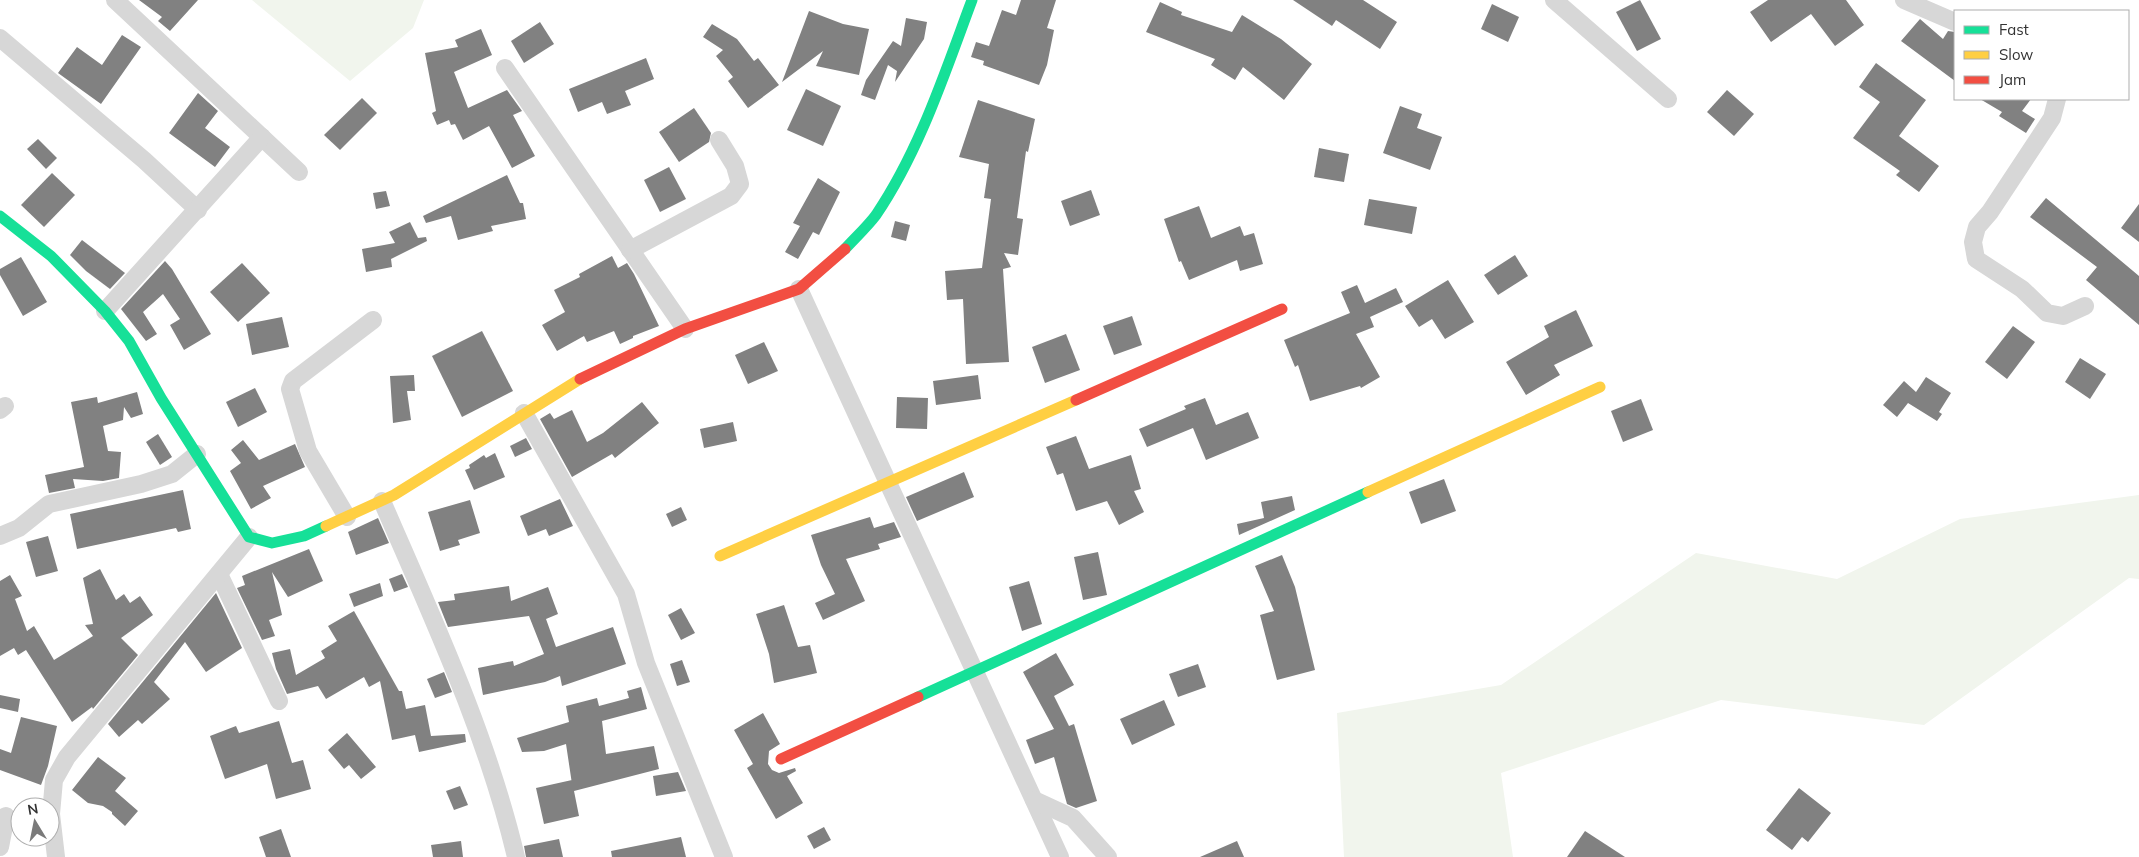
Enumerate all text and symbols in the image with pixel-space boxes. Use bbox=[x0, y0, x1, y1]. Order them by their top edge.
legend bbox=[1954, 10, 2129, 100]
text: Fast bbox=[1999, 20, 2029, 39]
text: Slow bbox=[1999, 45, 2033, 64]
text: Jam bbox=[1999, 70, 2026, 89]
north arrow bbox=[10, 797, 60, 847]
text: N bbox=[26, 799, 40, 819]

